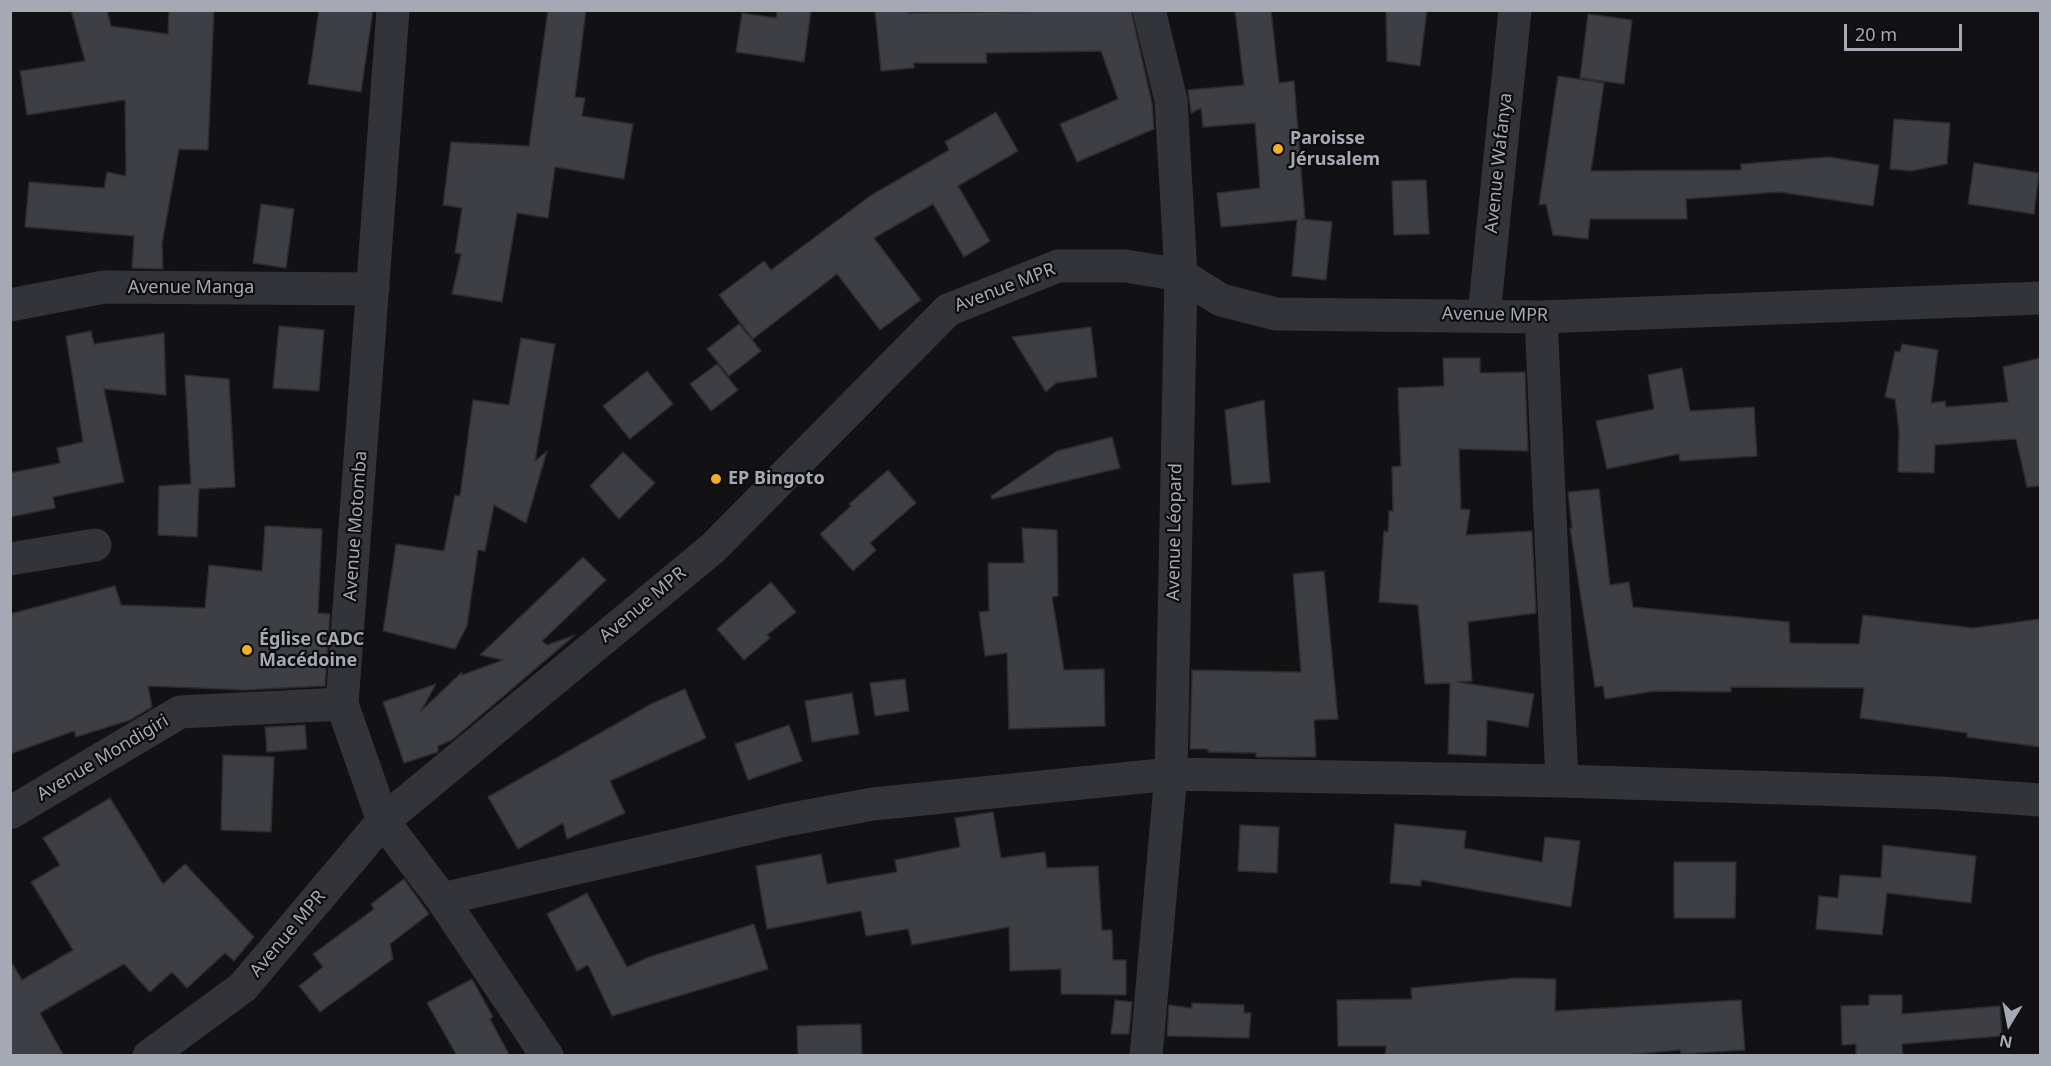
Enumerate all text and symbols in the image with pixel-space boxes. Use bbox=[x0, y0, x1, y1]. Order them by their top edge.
scale bar bbox=[1847, 12, 1966, 50]
text: 20 m bbox=[1855, 22, 1897, 46]
street label: Avenue Wafanya bbox=[1481, 92, 1517, 234]
place label: Paroisse Jérusalem bbox=[1290, 128, 1380, 170]
marker: Paroisse Jérusalem bbox=[1271, 142, 1285, 156]
street label: Avenue MPR bbox=[952, 259, 1058, 317]
street label: Avenue Manga bbox=[128, 277, 254, 299]
street label: Avenue MPR bbox=[1442, 303, 1548, 327]
street label: Avenue Motomba bbox=[340, 450, 372, 602]
street label: Avenue Léopard bbox=[1163, 463, 1187, 601]
place label: EP Bingoto bbox=[728, 468, 825, 490]
marker: EP Bingoto bbox=[709, 472, 723, 486]
street label: Avenue MPR bbox=[595, 563, 691, 647]
place label: Église CADC Macédoine bbox=[259, 629, 364, 672]
marker: Église CADC Macédoine bbox=[240, 643, 254, 657]
street label: Avenue Mondigiri bbox=[33, 710, 173, 806]
street label: Avenue MPR bbox=[246, 886, 330, 982]
north arrow bbox=[1979, 994, 2039, 1054]
text: N bbox=[1998, 1030, 2014, 1054]

